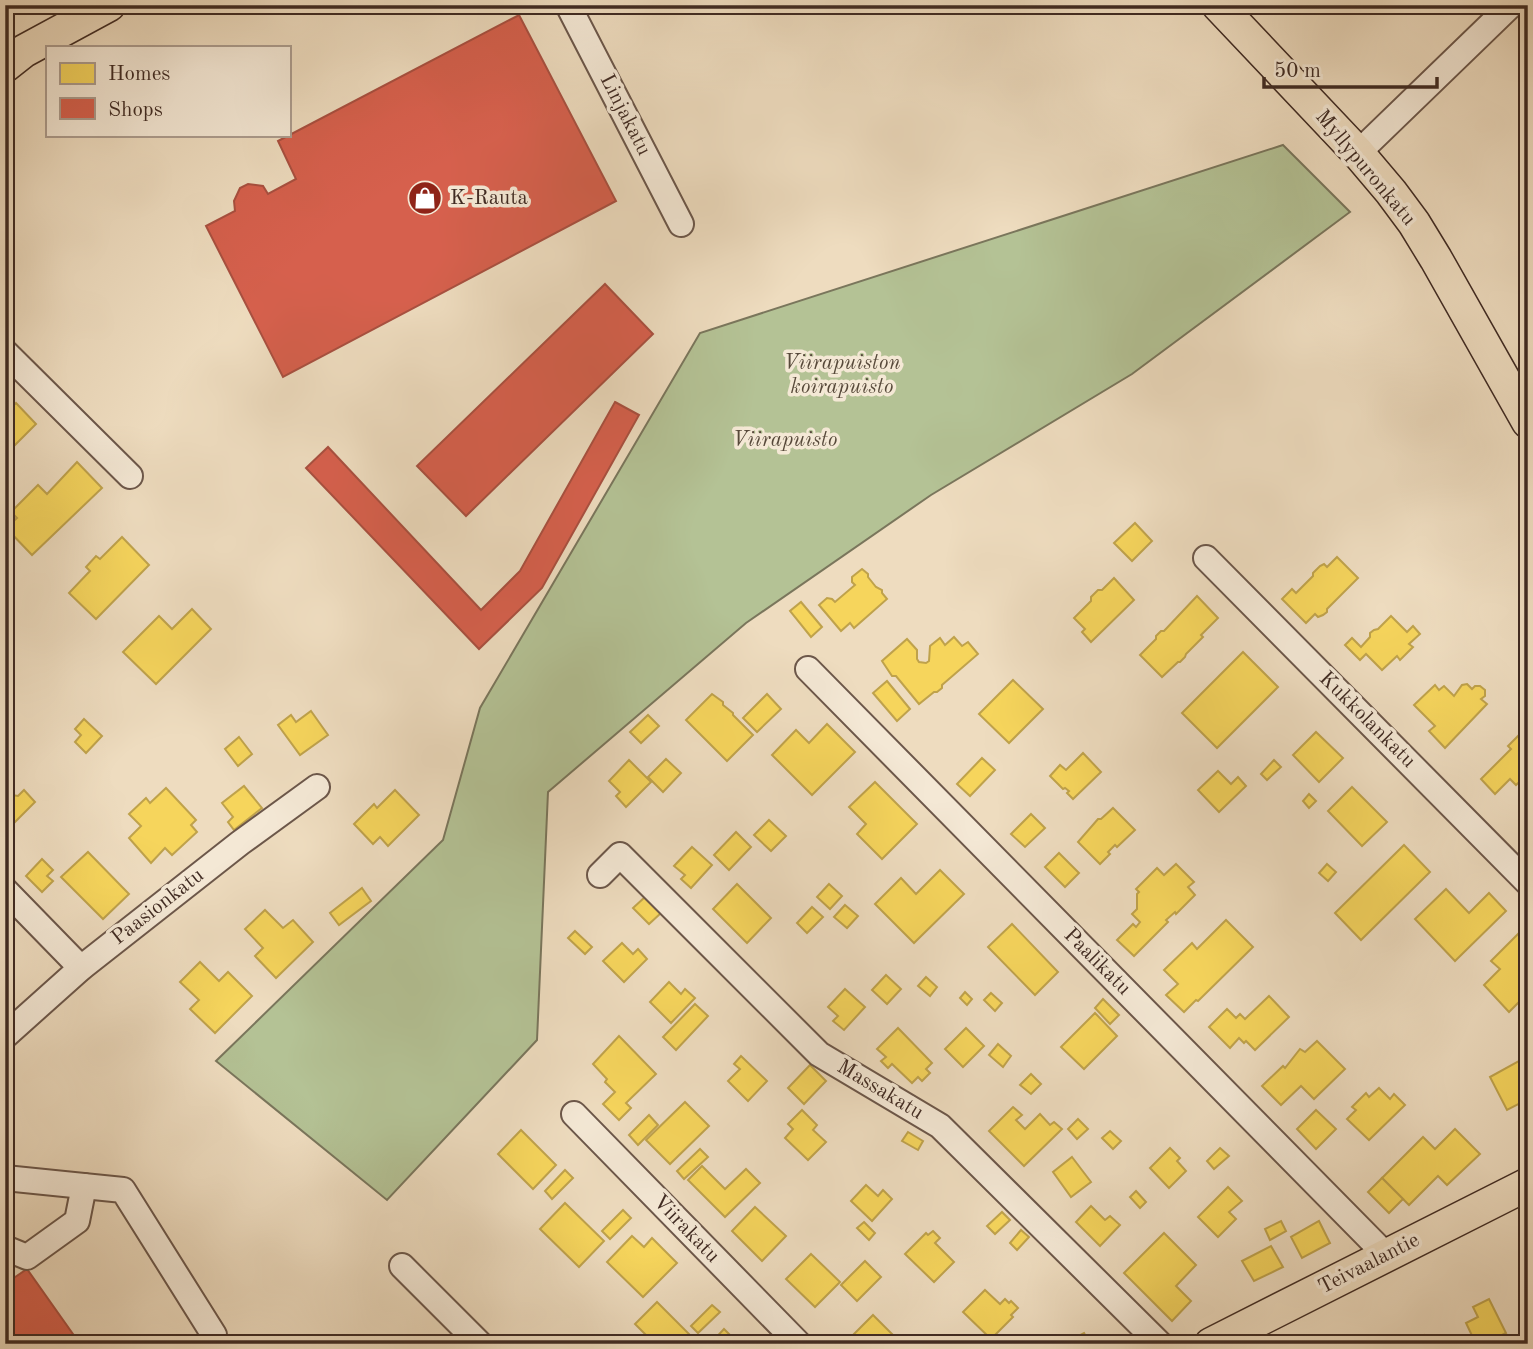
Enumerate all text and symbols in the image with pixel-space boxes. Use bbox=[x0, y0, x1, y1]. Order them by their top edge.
legend bbox=[46, 46, 290, 136]
scale bar bbox=[1264, 46, 1437, 90]
text: 50 m bbox=[1274, 61, 1321, 82]
text: Homes bbox=[108, 64, 170, 85]
street label: Linjakatu bbox=[596, 71, 654, 159]
text: Shops bbox=[108, 100, 163, 121]
street label: Myllypuronkatu bbox=[1311, 106, 1419, 230]
shop icon: K-Rauta bbox=[406, 179, 444, 217]
place label: K-Rauta bbox=[450, 188, 528, 209]
park label: Viirapuiston koirapuisto bbox=[783, 353, 901, 398]
park label: Viirapuisto bbox=[732, 430, 838, 451]
street label: Kukkolankatu bbox=[1315, 668, 1419, 772]
street label: Paasionkatu bbox=[108, 865, 208, 949]
street label: Paalikatu bbox=[1059, 924, 1135, 1000]
street label: Massakatu bbox=[833, 1056, 927, 1124]
street label: Viirakatu bbox=[649, 1191, 723, 1267]
street label: Teivaalantie bbox=[1315, 1230, 1423, 1298]

